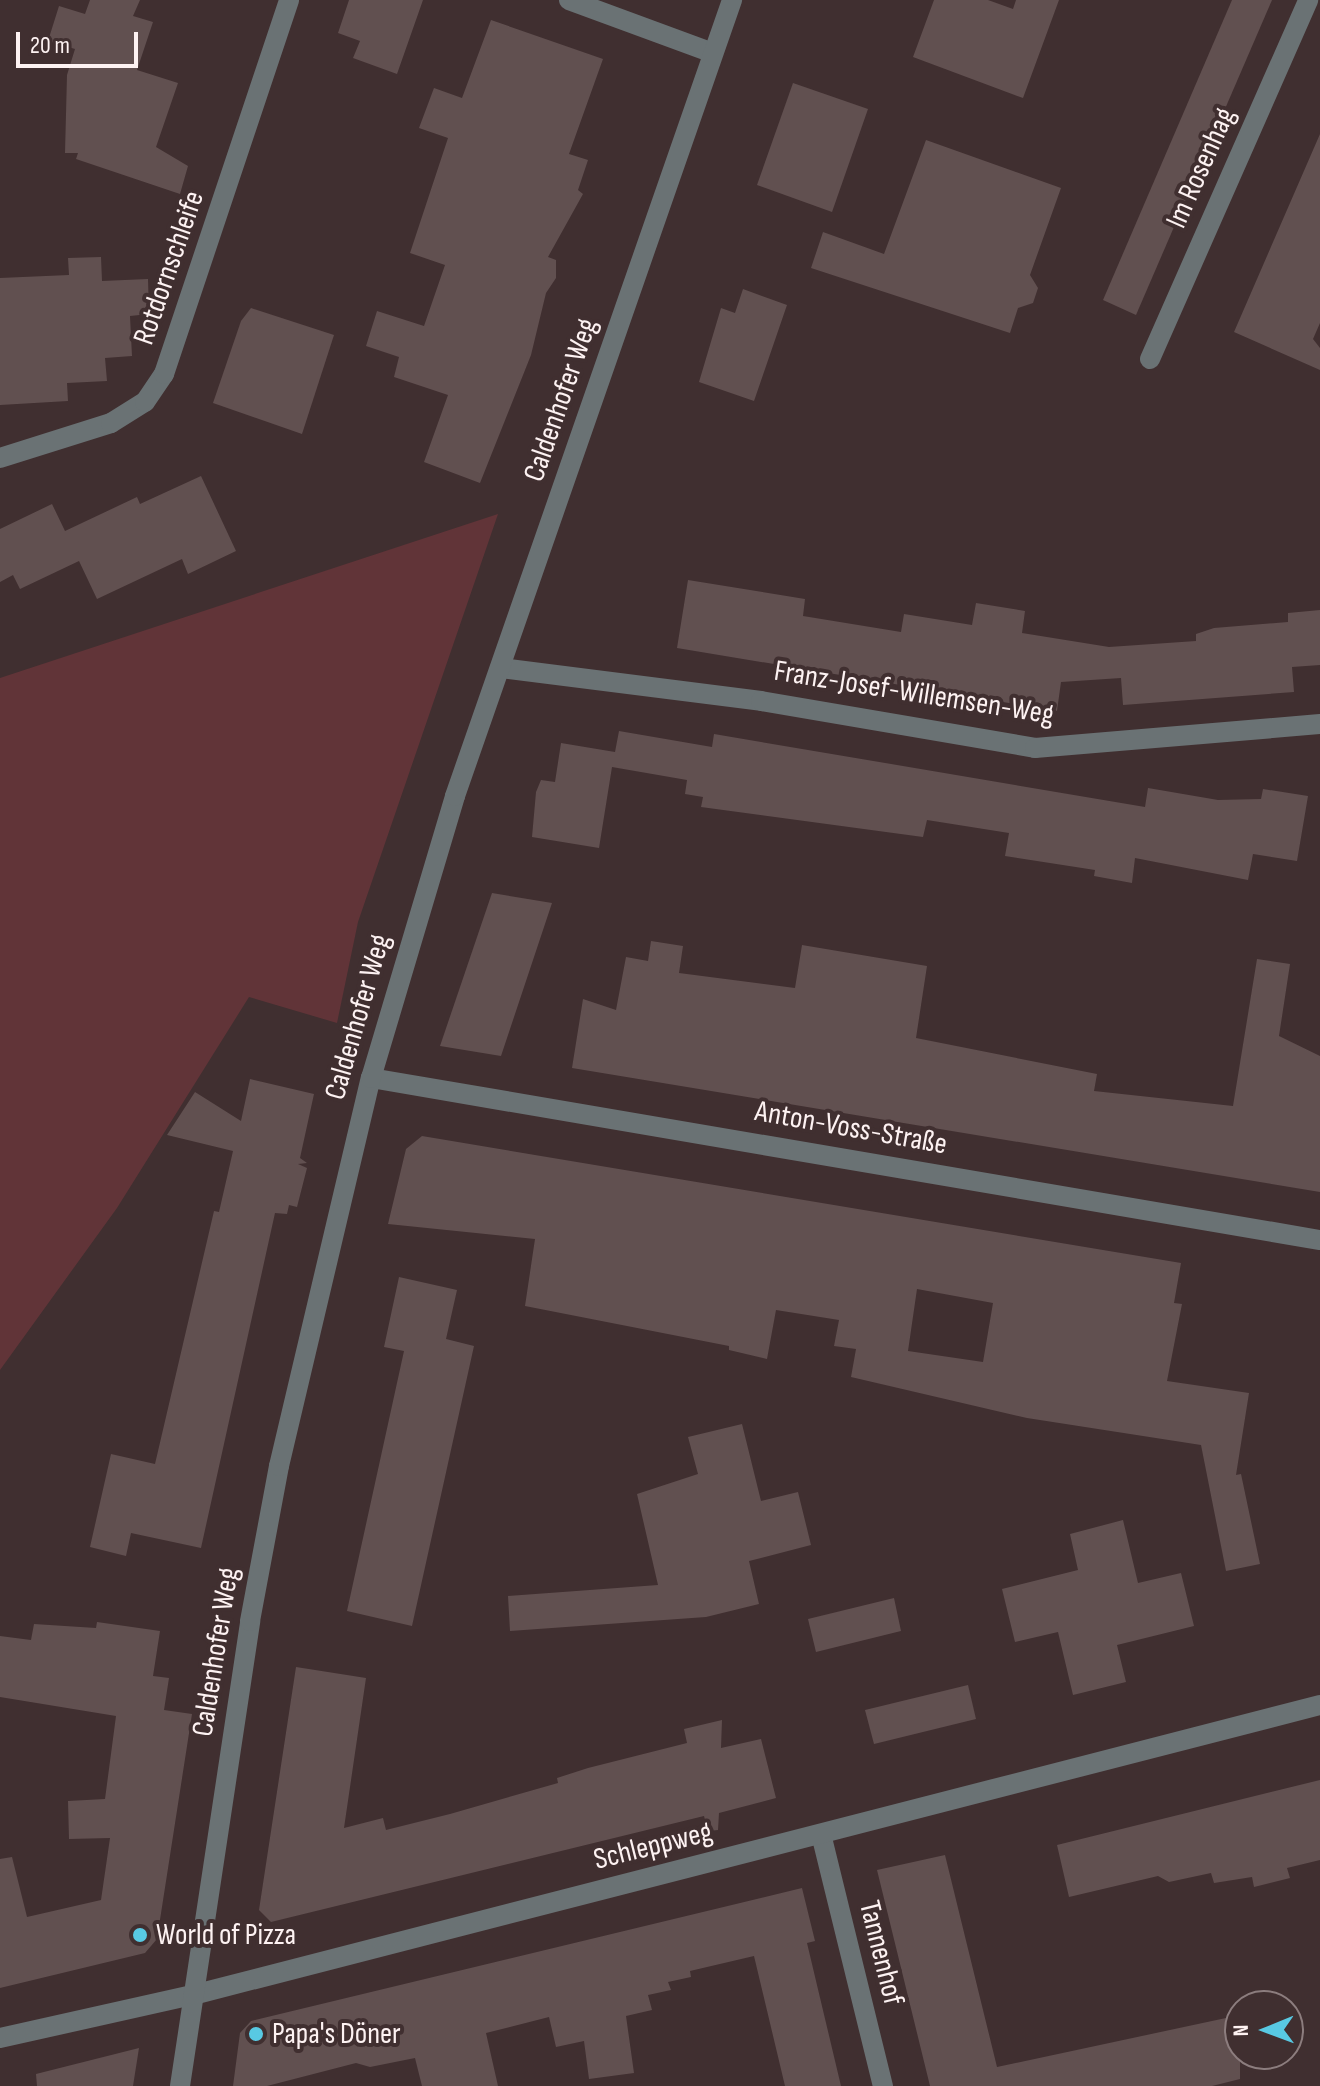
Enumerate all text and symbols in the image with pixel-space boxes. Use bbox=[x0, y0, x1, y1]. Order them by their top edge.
scale bar bbox=[20, 16, 142, 66]
text: 20 m bbox=[30, 31, 70, 60]
street label: Im Rosenhag bbox=[1159, 102, 1243, 234]
street label: Rotdornschleife bbox=[126, 186, 212, 350]
street label: Caldenhofer Weg bbox=[516, 314, 606, 486]
street label: Franz-Josef-Willemsen-Weg bbox=[772, 653, 1056, 733]
street label: Caldenhofer Weg bbox=[317, 930, 399, 1104]
street label: Anton-Voss-Straße bbox=[752, 1093, 950, 1163]
street label: Caldenhofer Weg bbox=[185, 1565, 247, 1739]
street label: Schleppweg bbox=[590, 1814, 716, 1878]
street label: Tannenhof bbox=[851, 1897, 911, 2009]
place label: World of Pizza bbox=[156, 1917, 296, 1953]
marker: World of Pizza bbox=[131, 1926, 149, 1944]
north arrow bbox=[1224, 1990, 1304, 2070]
place label: Papa's Döner bbox=[272, 2016, 401, 2052]
text: N bbox=[1228, 2024, 1255, 2037]
marker: Papa's Döner bbox=[247, 2025, 265, 2043]

